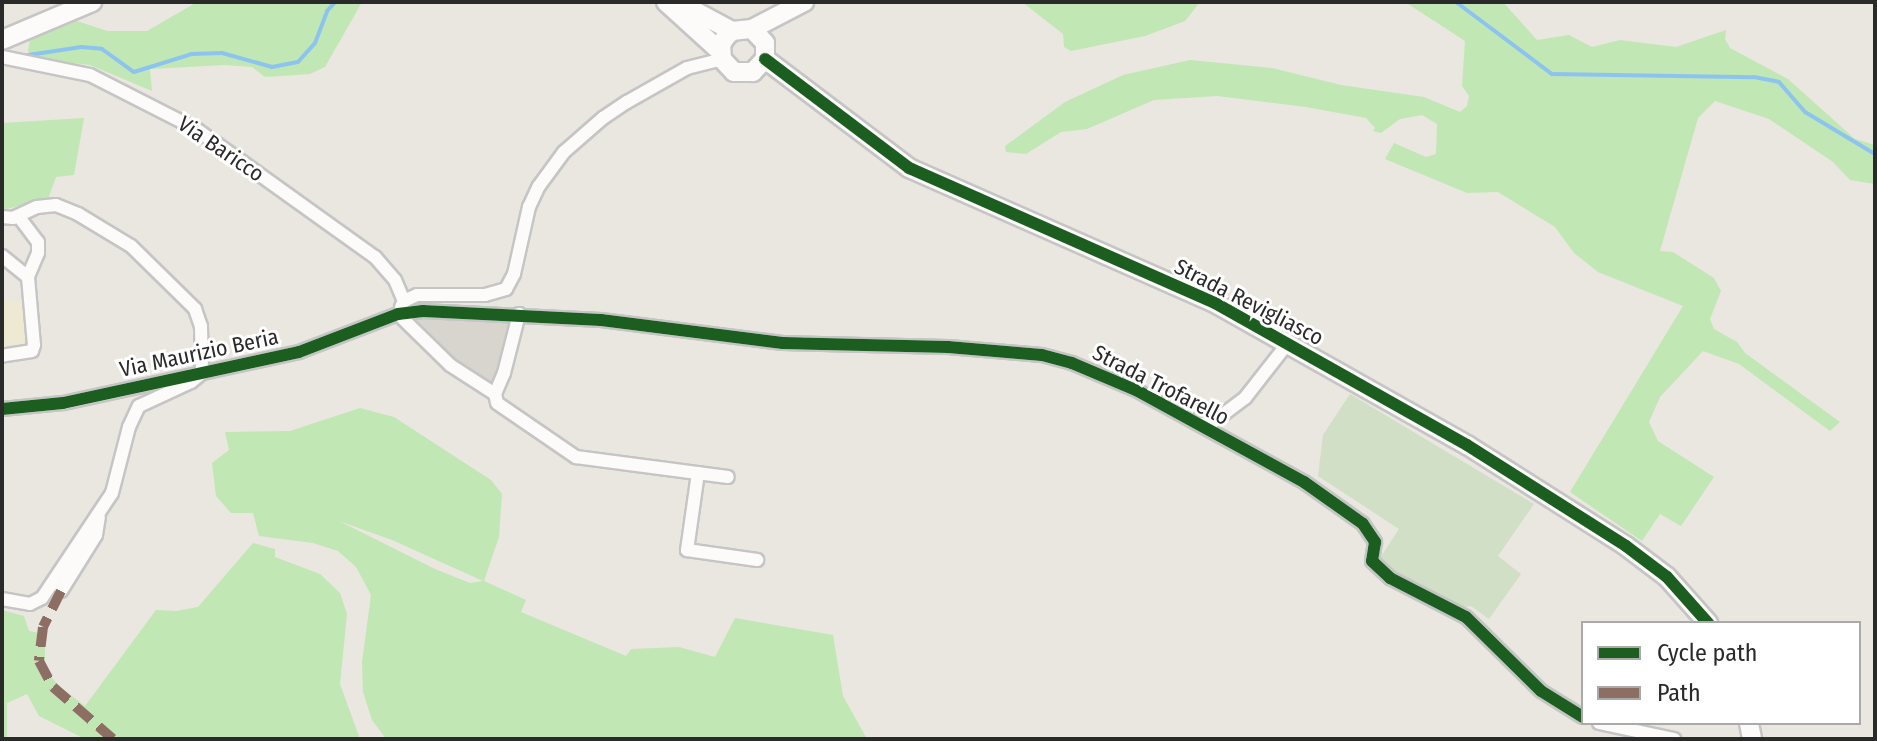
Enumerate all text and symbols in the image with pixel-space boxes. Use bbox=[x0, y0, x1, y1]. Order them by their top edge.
street label: Via Baricco bbox=[173, 111, 269, 187]
street label: Strada Revigliasco bbox=[1170, 253, 1328, 351]
street label: Via Maurizio Beria bbox=[117, 323, 281, 383]
street label: Strada Trofarello bbox=[1088, 339, 1234, 431]
legend bbox=[1581, 621, 1861, 725]
text: Cycle path bbox=[1657, 639, 1757, 667]
text: Path bbox=[1657, 679, 1701, 707]

